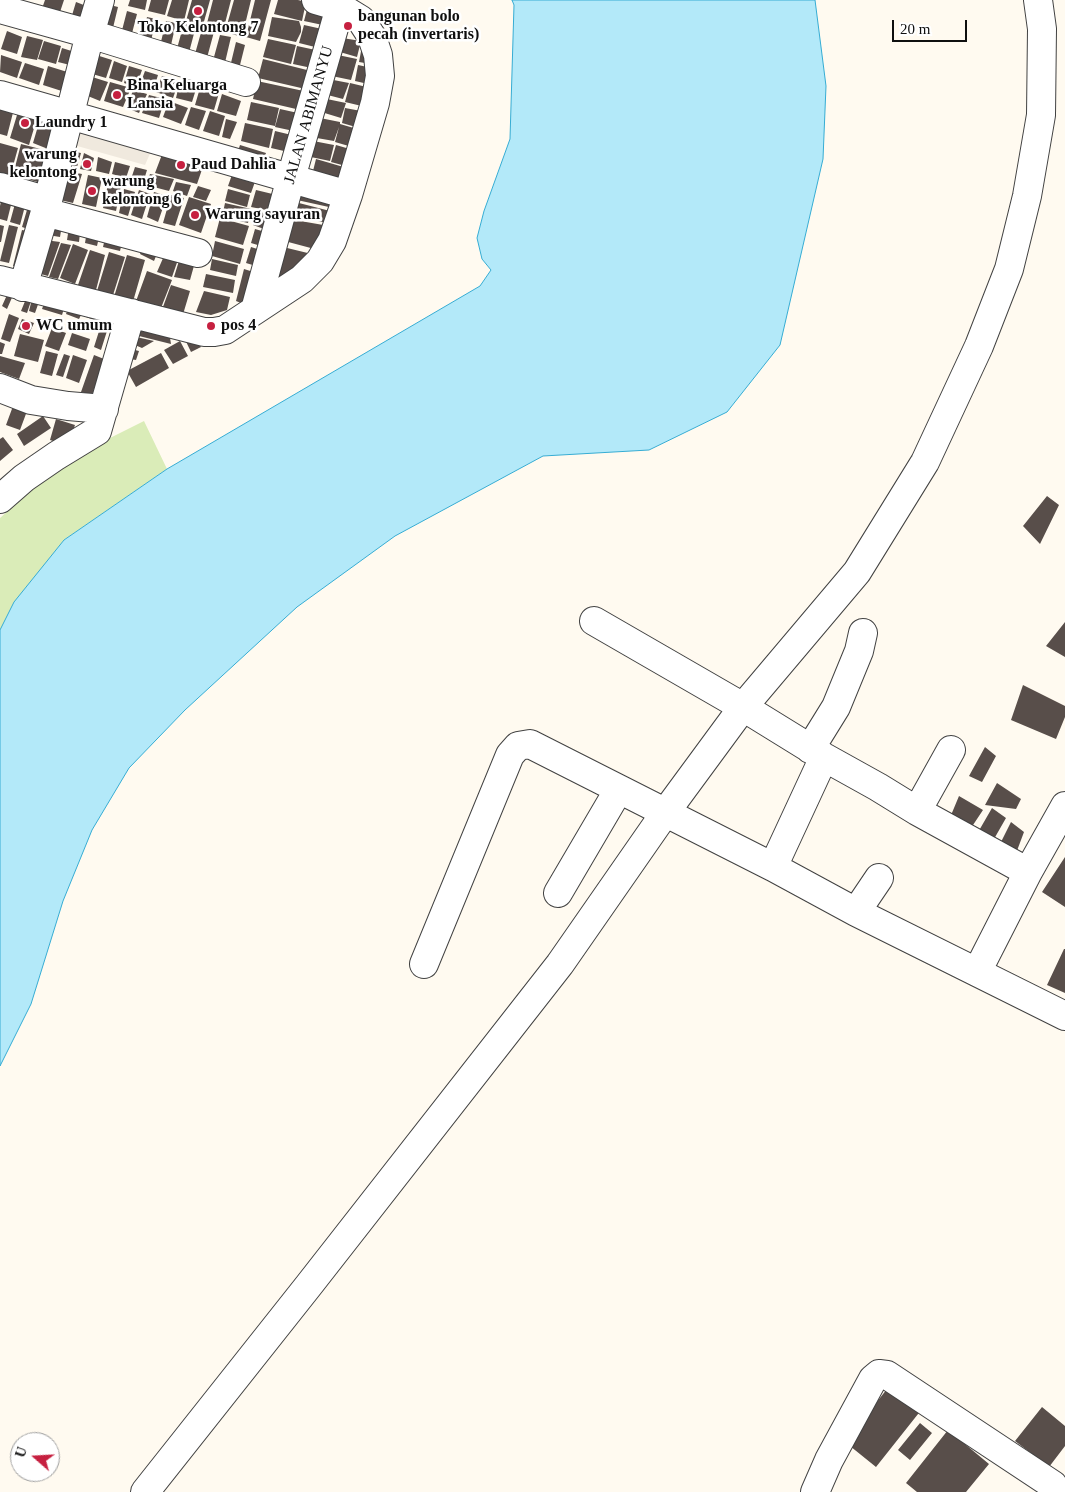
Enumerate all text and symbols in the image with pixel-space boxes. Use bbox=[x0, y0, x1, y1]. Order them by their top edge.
marker: Toko Kelontong 7 bbox=[192, 5, 204, 17]
place label: bangunan bolo pecah (invertaris) bbox=[358, 7, 479, 45]
scale bar bbox=[895, 10, 970, 42]
place label: Toko Kelontong 7 bbox=[137, 18, 259, 38]
marker: bangunan bolo pecah (invertaris) bbox=[342, 20, 354, 32]
text: 20 m bbox=[900, 21, 930, 37]
street label: JALAN ABIMANYU bbox=[280, 44, 338, 186]
place label: Bina Keluarga Lansia bbox=[127, 76, 227, 114]
marker: Bina Keluarga Lansia bbox=[111, 89, 123, 101]
place label: Laundry 1 bbox=[35, 113, 107, 133]
marker: Laundry 1 bbox=[19, 117, 31, 129]
place label: warung kelontong bbox=[9, 145, 77, 183]
place label: Paud Dahlia bbox=[191, 155, 276, 175]
marker: warung kelontong bbox=[81, 158, 93, 170]
marker: Paud Dahlia bbox=[175, 159, 187, 171]
place label: warung kelontong 6 bbox=[102, 172, 182, 210]
marker: warung kelontong 6 bbox=[86, 185, 98, 197]
place label: Warung sayuran bbox=[205, 205, 320, 225]
marker: Warung sayuran bbox=[189, 209, 201, 221]
place label: WC umum bbox=[36, 316, 112, 336]
place label: pos 4 bbox=[221, 316, 256, 336]
marker: WC umum bbox=[20, 320, 32, 332]
marker: pos 4 bbox=[205, 320, 217, 332]
north arrow bbox=[10, 1432, 60, 1482]
text: U bbox=[13, 1445, 30, 1460]

